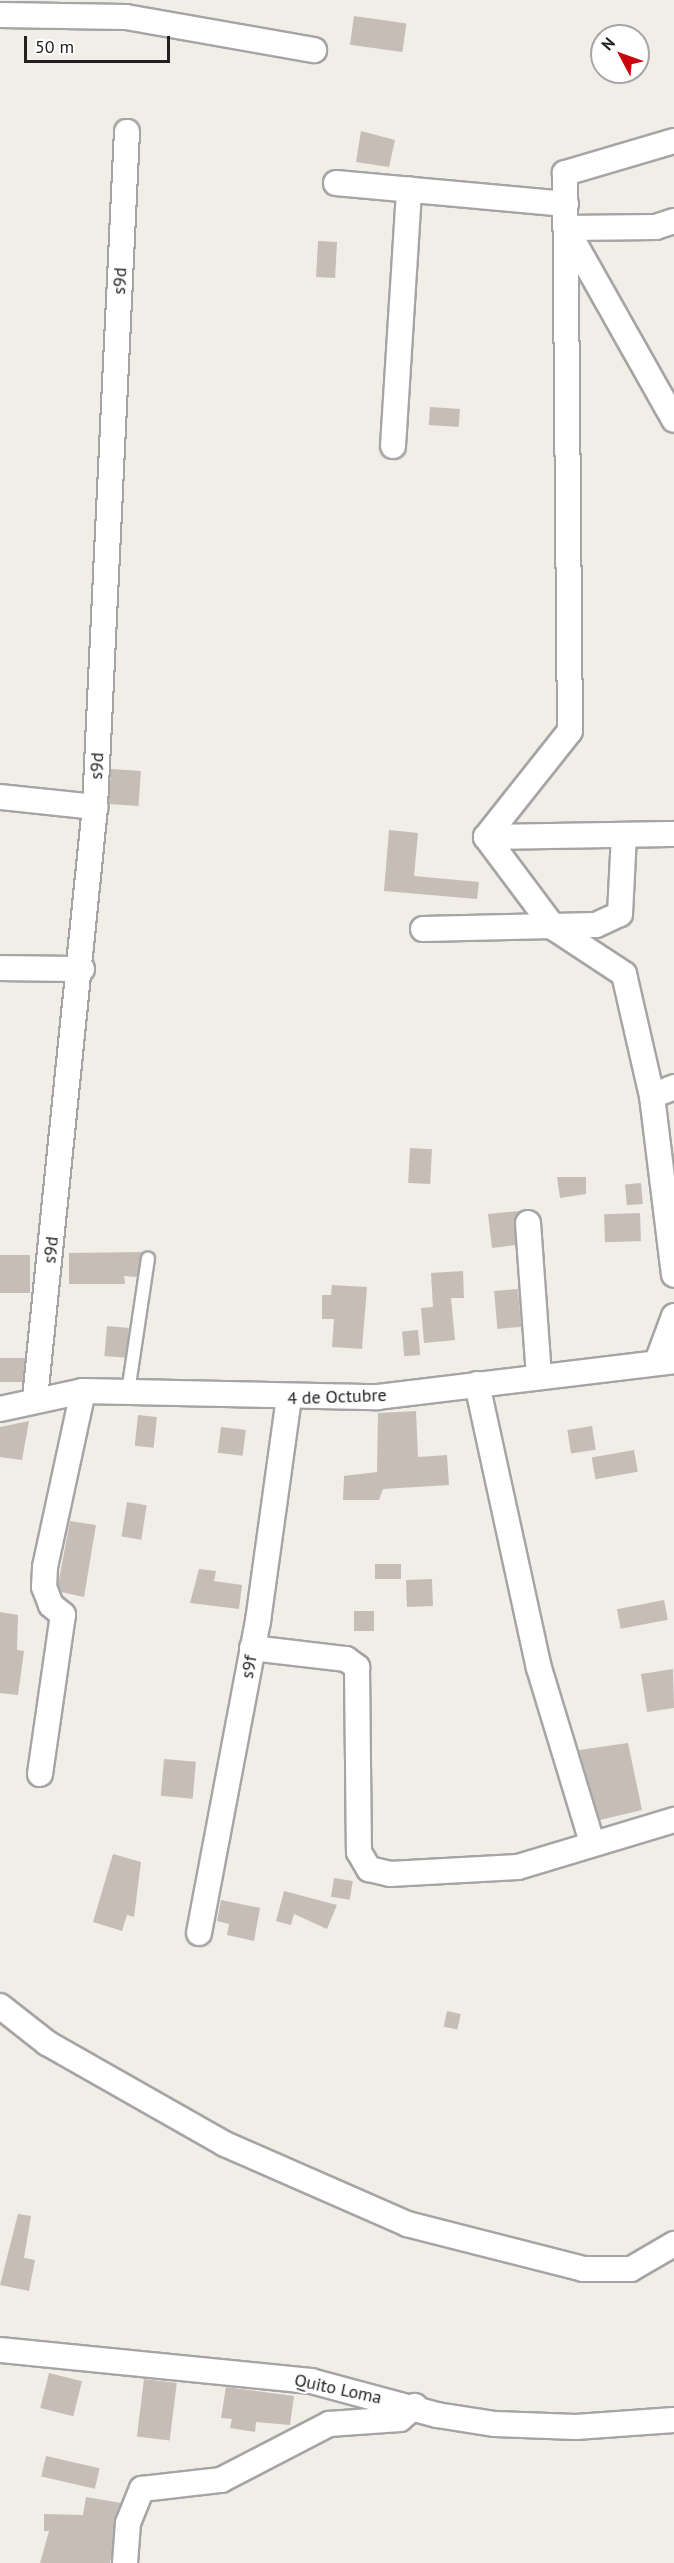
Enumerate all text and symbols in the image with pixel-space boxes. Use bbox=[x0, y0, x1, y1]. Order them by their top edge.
scale bar bbox=[27, 24, 172, 62]
north arrow bbox=[590, 24, 650, 84]
text: N bbox=[597, 33, 619, 54]
text: 50 m bbox=[35, 35, 74, 58]
street label: s9d bbox=[109, 267, 131, 295]
street label: s9d bbox=[86, 752, 108, 780]
street label: s9d bbox=[39, 1235, 63, 1265]
street label: 4 de Octubre bbox=[287, 1384, 387, 1410]
street label: s9f bbox=[236, 1654, 262, 1680]
street label: Quito Loma bbox=[292, 2369, 384, 2409]

